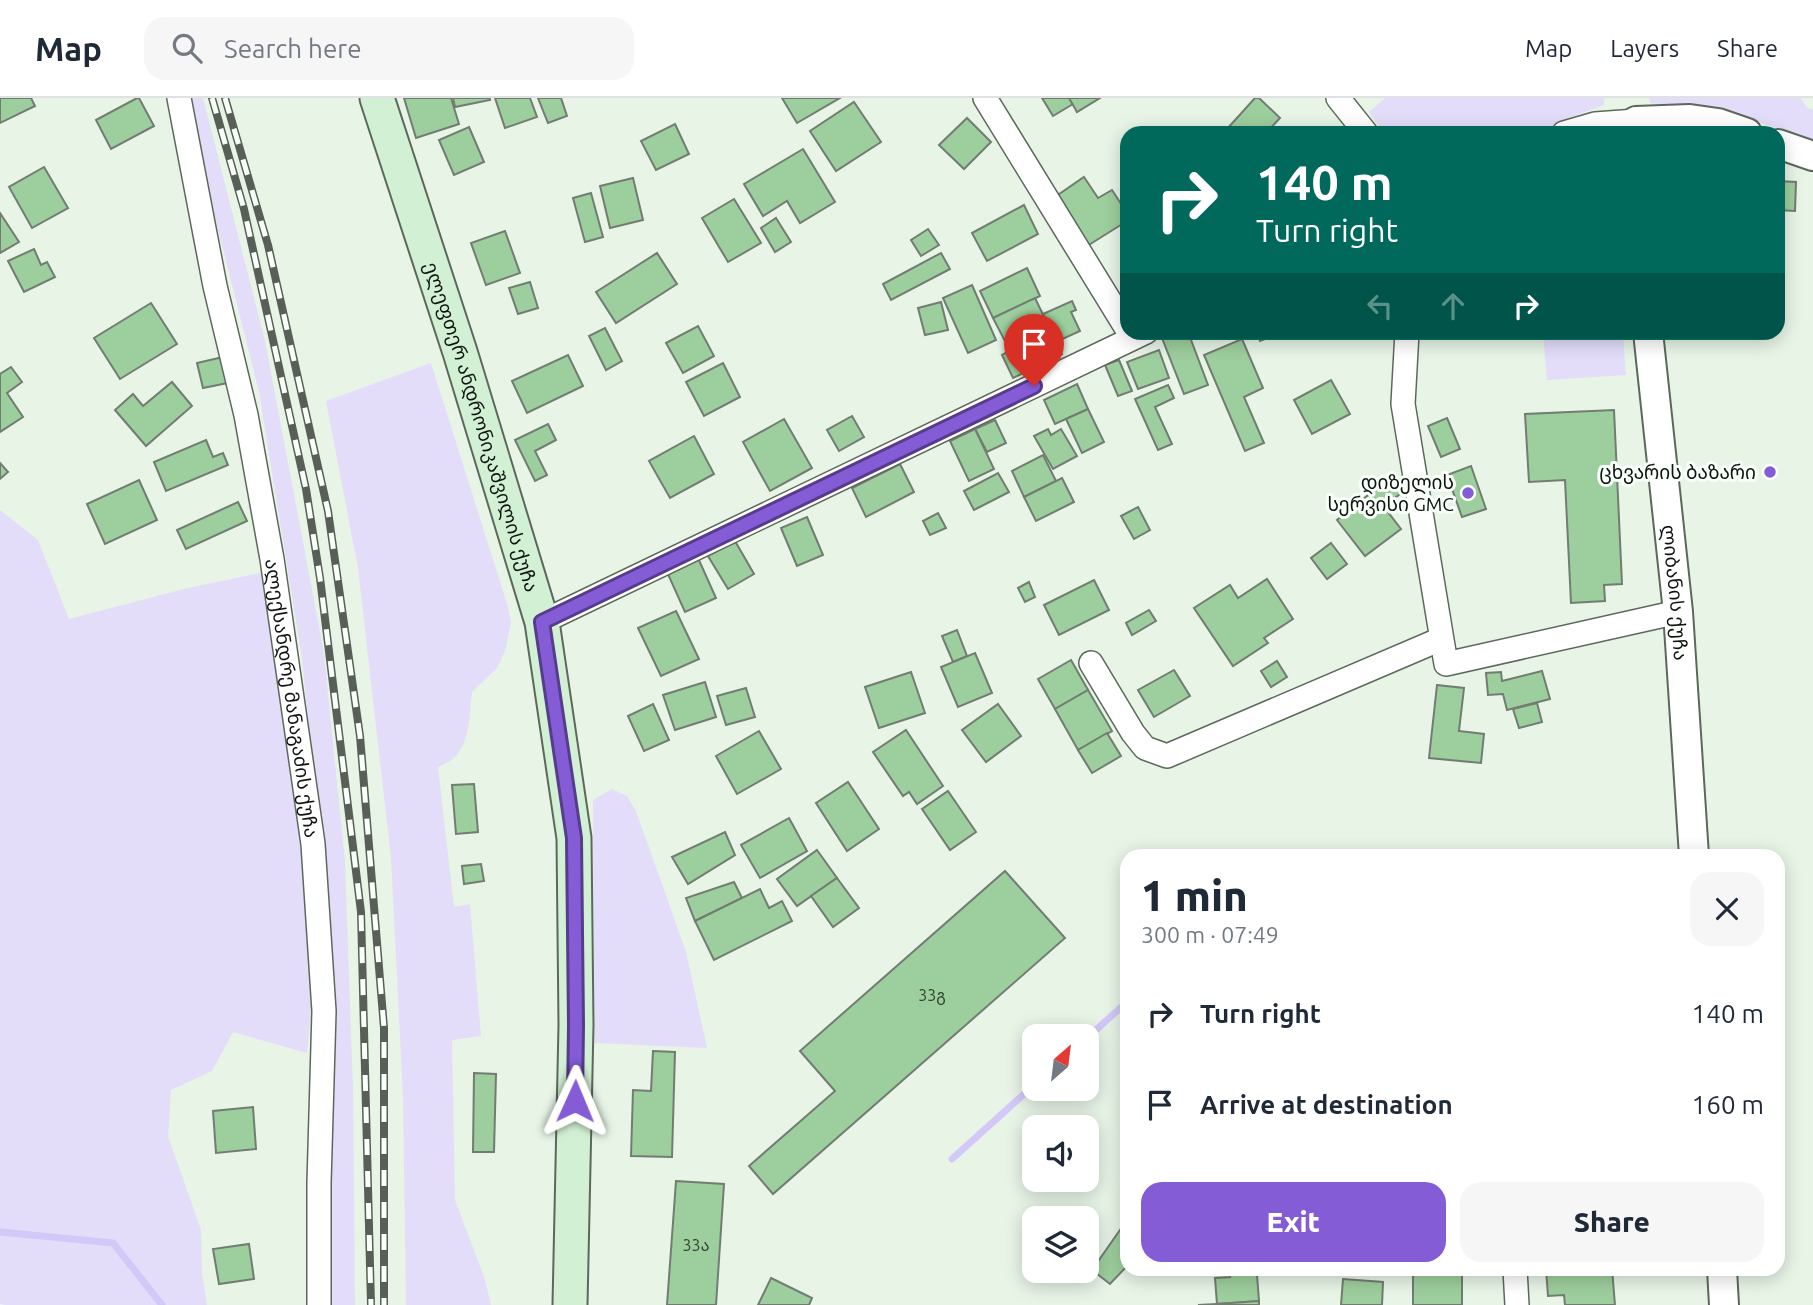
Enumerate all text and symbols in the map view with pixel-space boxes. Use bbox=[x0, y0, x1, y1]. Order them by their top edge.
search box bbox=[144, 17, 634, 80]
icon: search bbox=[168, 29, 206, 67]
text: Map bbox=[35, 30, 102, 67]
text: Search here bbox=[224, 34, 362, 63]
text: Map bbox=[1525, 35, 1572, 62]
text: Layers bbox=[1610, 35, 1679, 62]
text: Share bbox=[1717, 35, 1778, 62]
icon: right bbox=[1141, 154, 1232, 245]
text: 140 m bbox=[1256, 154, 1393, 209]
text: Turn right bbox=[1256, 212, 1398, 248]
street label: ელეფთერ ანდრონიკაშვილის ქუჩა bbox=[419, 259, 543, 594]
icon: left bbox=[1361, 287, 1399, 325]
icon: ahead bbox=[1434, 287, 1472, 325]
icon: right bbox=[1507, 287, 1545, 325]
pin bbox=[1004, 314, 1064, 386]
icon: arrive bbox=[1015, 325, 1053, 363]
place label: ცხვარის ბაზარი bbox=[1599, 461, 1756, 484]
marker: ცხვარის ბაზარი bbox=[1762, 464, 1778, 480]
place label: დიზელის სერვისი GMC bbox=[1327, 471, 1454, 516]
marker: დიზელის სერვისი GMC bbox=[1460, 485, 1476, 501]
street label: ლიბანის ქუჩა bbox=[1656, 524, 1692, 661]
street label: ალექსანდრე მანაგაძის ქუჩა bbox=[261, 557, 323, 839]
text: 1 min bbox=[1141, 872, 1248, 919]
button: close bbox=[1690, 872, 1764, 946]
text: 300 m · 07:49 bbox=[1141, 922, 1279, 947]
house number: 33გ bbox=[918, 986, 946, 1005]
icon: right bbox=[1141, 995, 1179, 1033]
text: Turn right bbox=[1200, 999, 1321, 1028]
text: 140 m bbox=[1692, 999, 1764, 1028]
north arrow bbox=[1022, 1024, 1099, 1101]
map controls bbox=[1022, 1024, 1099, 1283]
position arrow bbox=[538, 1064, 612, 1138]
icon: arrive bbox=[1141, 1086, 1179, 1124]
text: Arrive at destination bbox=[1200, 1090, 1453, 1119]
text: 160 m bbox=[1692, 1090, 1764, 1119]
button: sound bbox=[1022, 1115, 1099, 1192]
button: Exit bbox=[1141, 1182, 1446, 1262]
button: Share bbox=[1460, 1182, 1764, 1262]
button: layers bbox=[1022, 1206, 1099, 1283]
house number: 33ა bbox=[683, 1236, 709, 1254]

